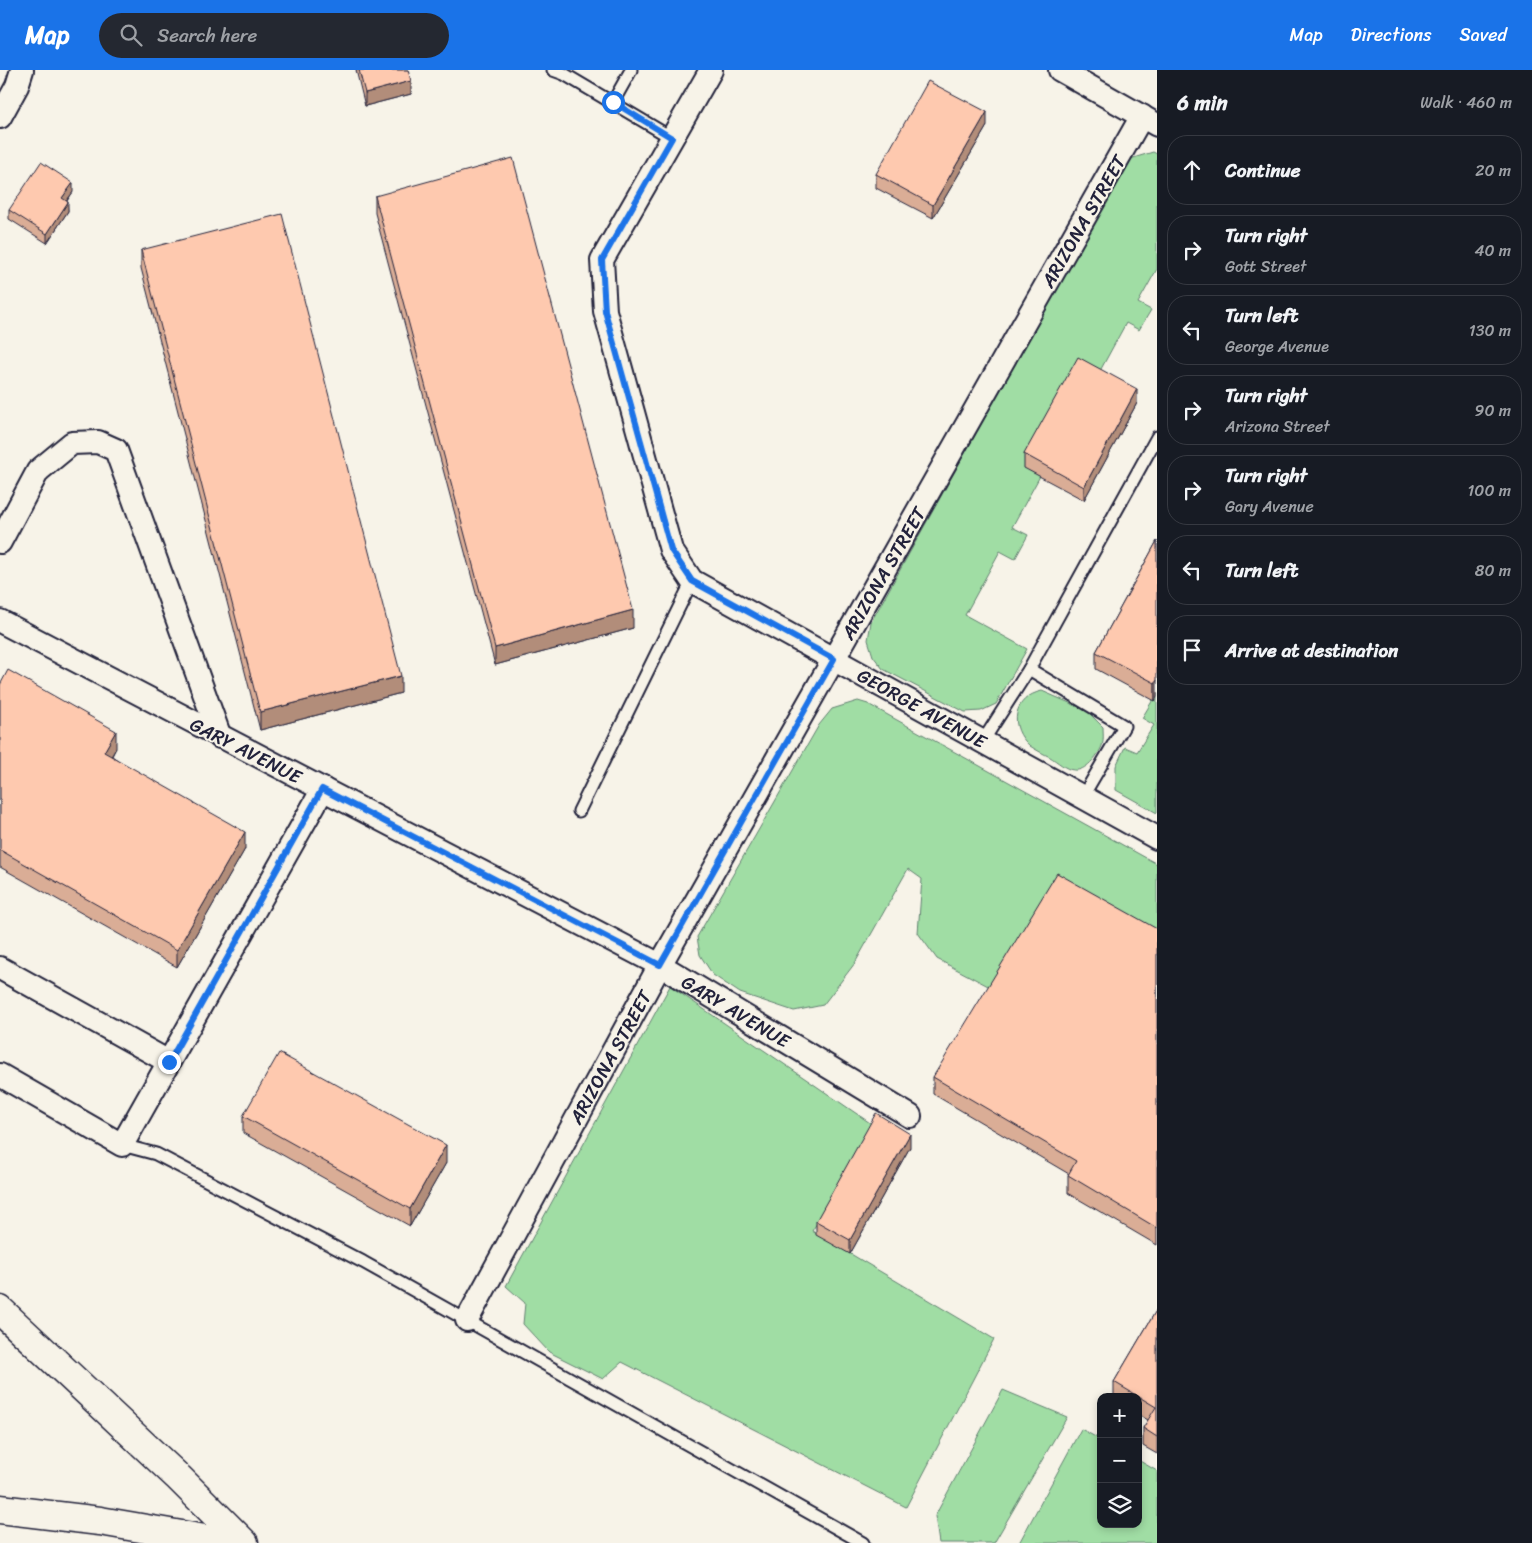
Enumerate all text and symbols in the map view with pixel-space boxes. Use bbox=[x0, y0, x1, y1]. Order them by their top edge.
search box bbox=[99, 13, 449, 58]
text: Map bbox=[25, 14, 69, 56]
text: Search here bbox=[157, 19, 257, 52]
text: Map bbox=[1290, 19, 1323, 51]
text: Directions bbox=[1351, 19, 1432, 51]
text: Saved bbox=[1460, 19, 1507, 51]
icon: search bbox=[117, 21, 145, 49]
text: 6 min bbox=[1177, 84, 1228, 122]
text: Walk · 460 m bbox=[1420, 88, 1512, 117]
route start bbox=[602, 91, 625, 114]
street label: ARIZONA STREET bbox=[1031, 147, 1136, 295]
text: Continue bbox=[1225, 154, 1301, 187]
icon: ahead bbox=[1178, 156, 1206, 184]
text: 20 m bbox=[1475, 156, 1511, 185]
text: Turn right bbox=[1225, 219, 1307, 252]
icon: right bbox=[1178, 236, 1206, 264]
text: 40 m bbox=[1474, 236, 1511, 265]
text: Gott Street bbox=[1225, 252, 1306, 281]
text: Turn left bbox=[1225, 299, 1298, 332]
icon: left bbox=[1178, 316, 1206, 344]
text: 130 m bbox=[1469, 316, 1511, 345]
text: George Avenue bbox=[1225, 332, 1329, 361]
text: Turn right bbox=[1225, 379, 1307, 412]
icon: right bbox=[1178, 396, 1206, 424]
text: 90 m bbox=[1475, 396, 1511, 425]
text: Arizona Street bbox=[1225, 412, 1330, 441]
text: Turn right bbox=[1225, 459, 1307, 492]
icon: right bbox=[1178, 476, 1206, 504]
text: 100 m bbox=[1467, 476, 1511, 505]
text: Gary Avenue bbox=[1225, 492, 1314, 521]
street label: ARIZONA STREET bbox=[831, 499, 936, 647]
text: Turn left bbox=[1225, 554, 1298, 587]
icon: left bbox=[1178, 556, 1206, 584]
text: 80 m bbox=[1475, 556, 1511, 585]
text: Arrive at destination bbox=[1225, 634, 1398, 667]
icon: arrive bbox=[1178, 636, 1206, 664]
street label: GEORGE AVENUE bbox=[851, 659, 994, 758]
street label: GARY AVENUE bbox=[184, 708, 309, 793]
street label: GARY AVENUE bbox=[675, 966, 798, 1058]
street label: ARIZONA STREET bbox=[559, 983, 662, 1131]
route end bbox=[158, 1051, 181, 1074]
map controls bbox=[1097, 1393, 1142, 1528]
button: + bbox=[1097, 1393, 1142, 1438]
button: − bbox=[1097, 1438, 1142, 1483]
button: layers bbox=[1097, 1483, 1142, 1528]

